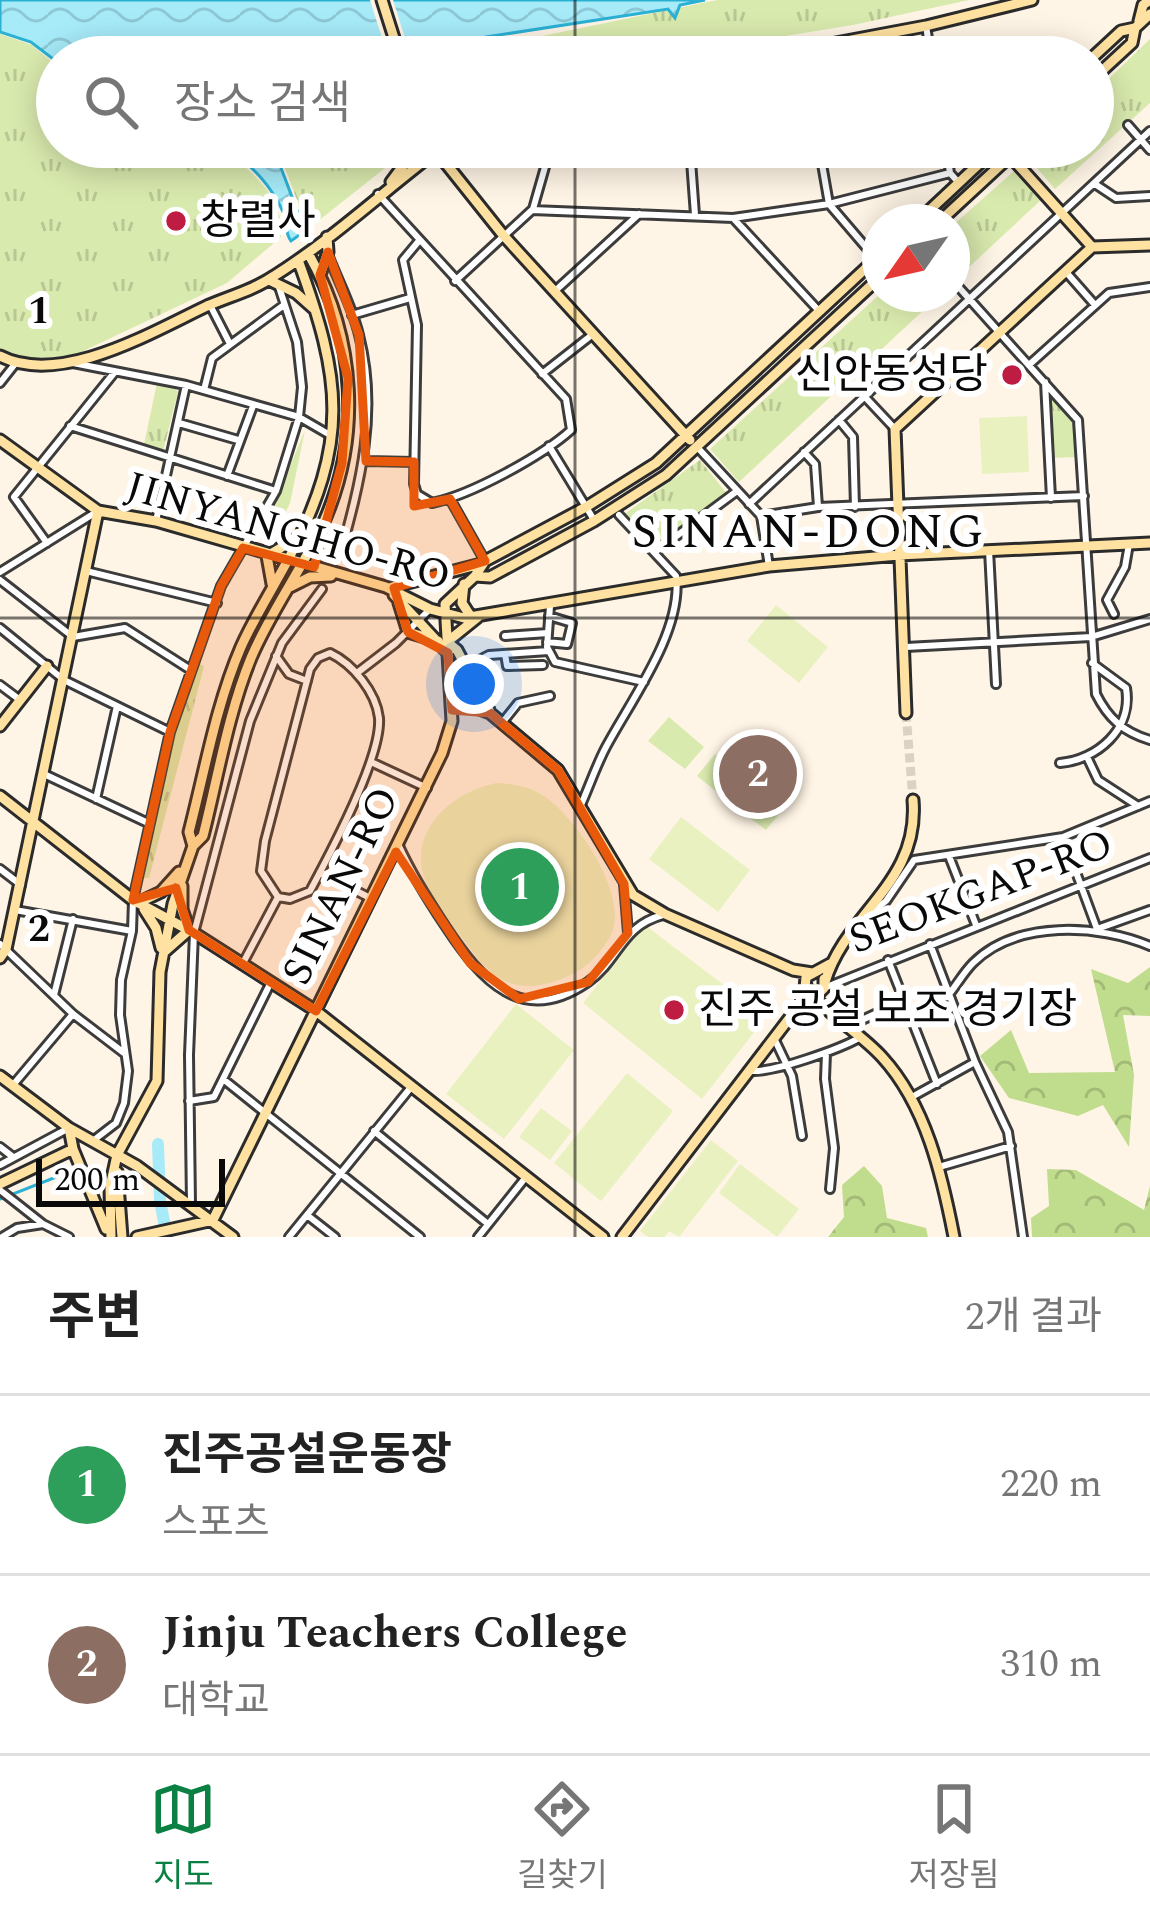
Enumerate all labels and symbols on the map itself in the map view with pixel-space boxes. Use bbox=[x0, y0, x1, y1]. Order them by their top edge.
place label: 창렬사 bbox=[200, 190, 316, 253]
north arrow bbox=[862, 204, 970, 312]
marker: 창렬사 bbox=[163, 208, 189, 234]
text: 1 bbox=[28, 282, 50, 341]
place label: 신안동성당 bbox=[795, 344, 988, 407]
marker: 신안동성당 bbox=[999, 362, 1025, 388]
street label: JINYANGHO-RO bbox=[118, 456, 458, 608]
district label: SINAN-DONG bbox=[631, 496, 987, 569]
your location bbox=[444, 654, 504, 714]
pin: 2 bbox=[719, 729, 797, 819]
street label: SINAN-RO bbox=[266, 776, 416, 996]
street label: SEOKGAP-RO bbox=[840, 813, 1122, 971]
pin: 1 bbox=[481, 842, 559, 932]
text: 2 bbox=[28, 900, 50, 959]
place label: 진주 공설 보조 경기장 bbox=[698, 979, 1077, 1042]
marker: 진주 공설 보조 경기장 bbox=[661, 997, 687, 1023]
scale bar bbox=[36, 1153, 225, 1206]

